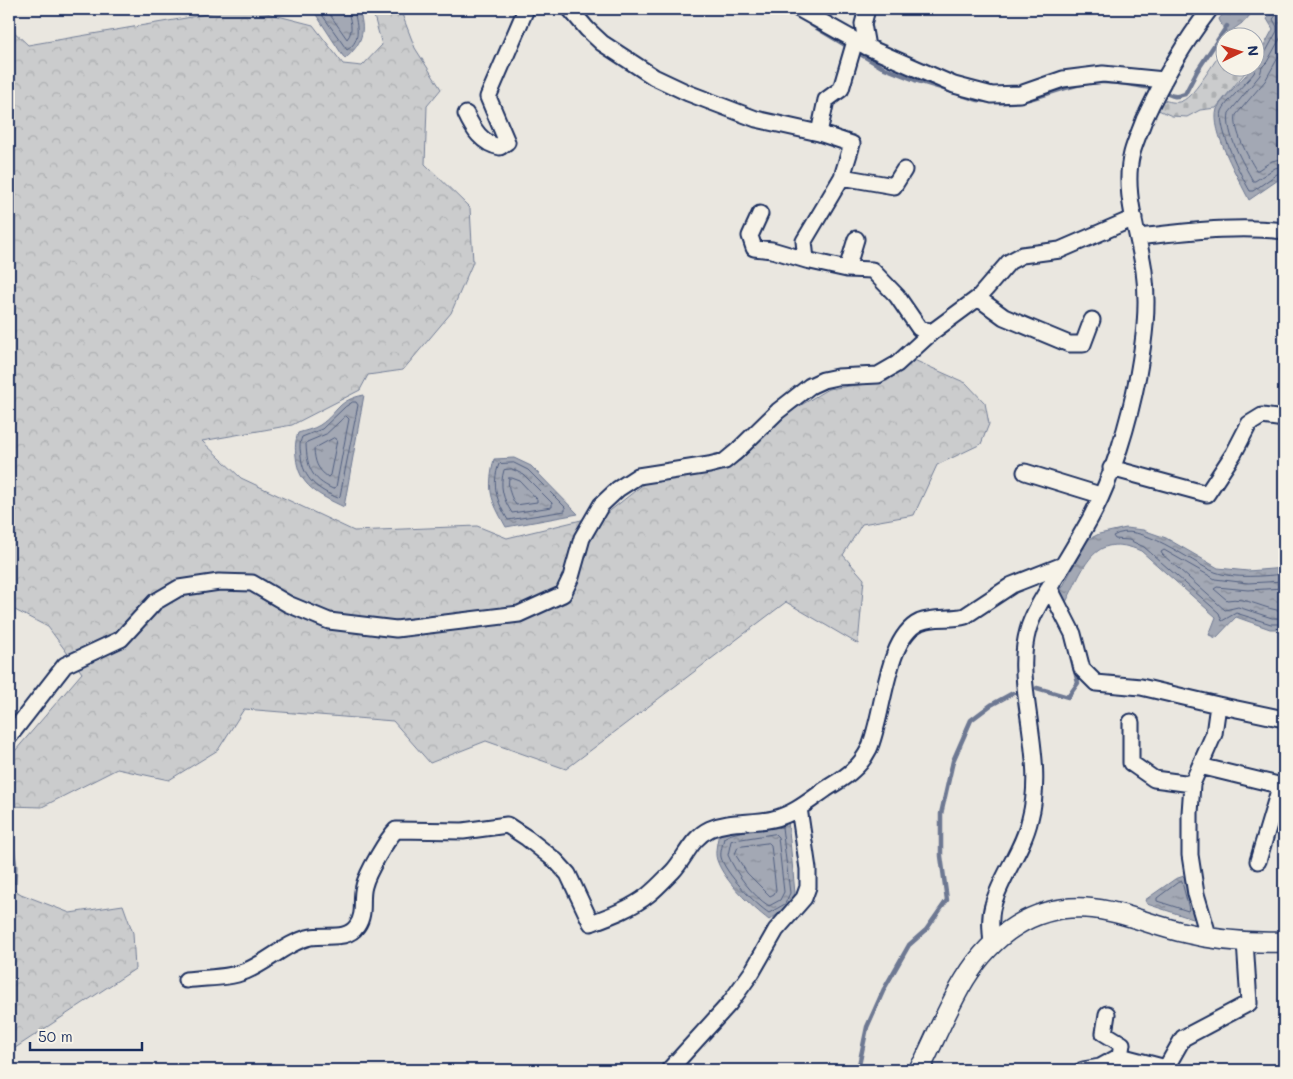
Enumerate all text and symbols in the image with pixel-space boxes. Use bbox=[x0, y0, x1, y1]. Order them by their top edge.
north arrow bbox=[1216, 28, 1266, 78]
text: N bbox=[1244, 45, 1263, 57]
scale bar bbox=[30, 1019, 142, 1051]
text: 50 m bbox=[38, 1026, 73, 1046]

